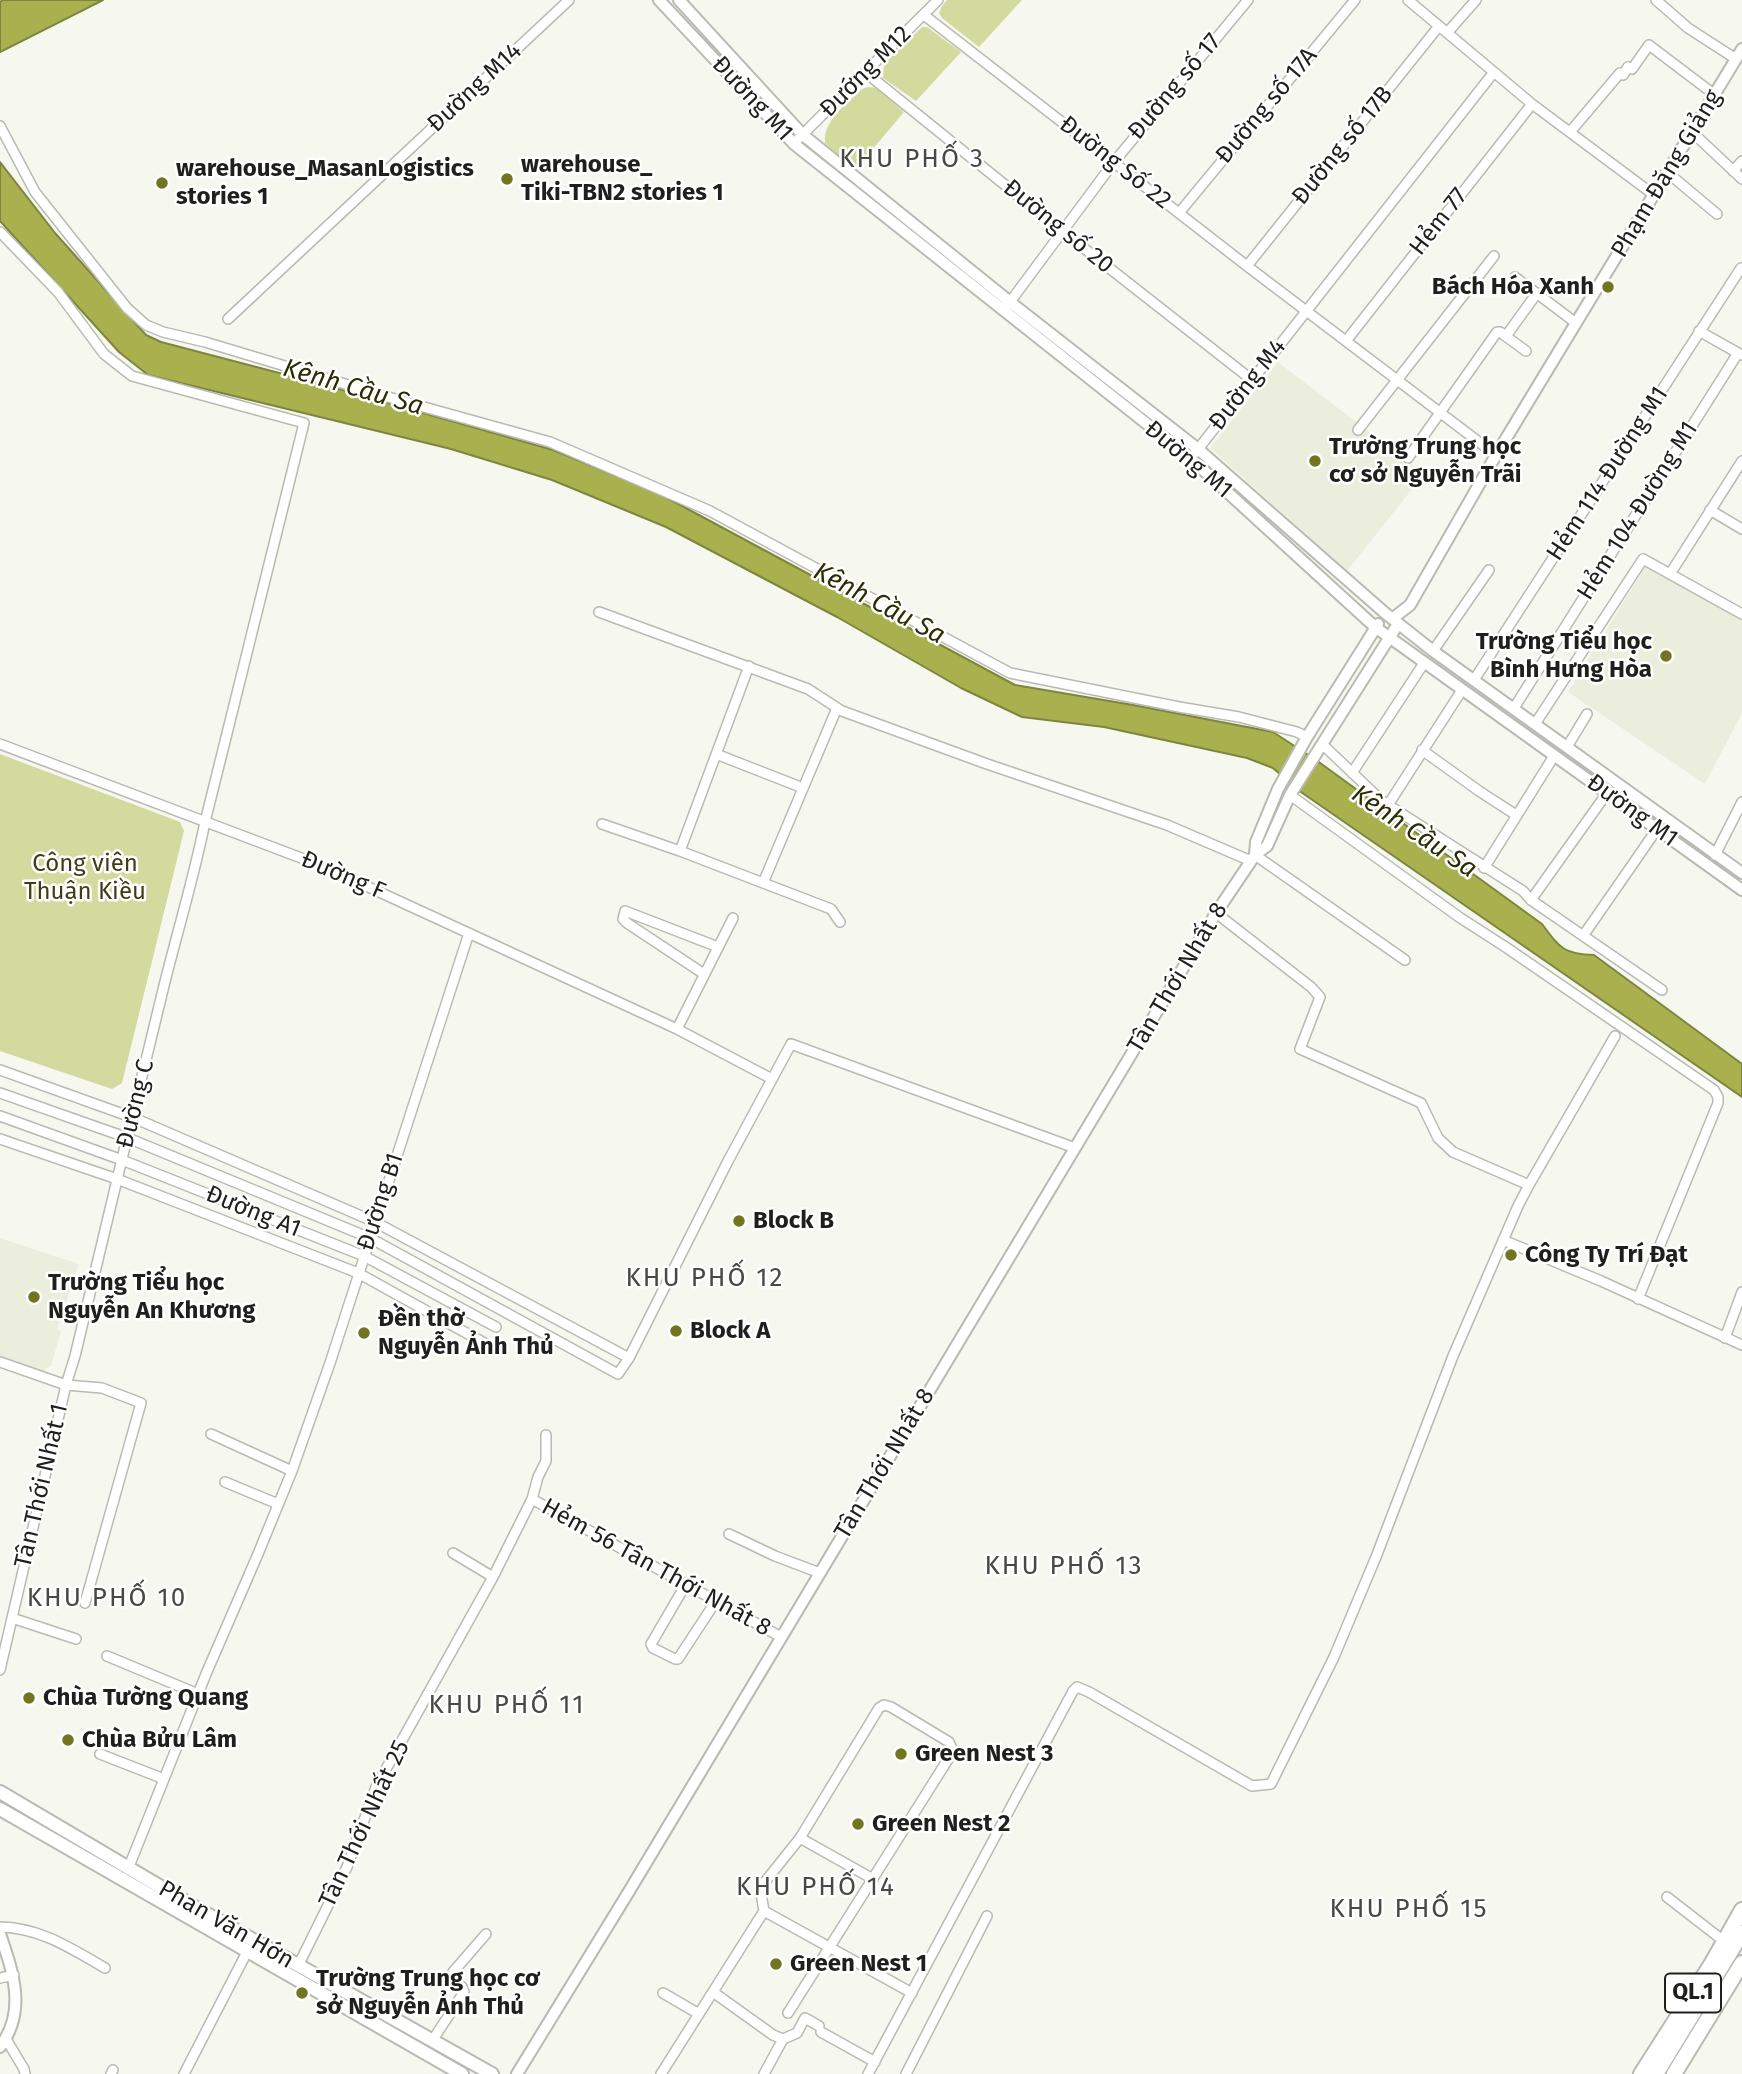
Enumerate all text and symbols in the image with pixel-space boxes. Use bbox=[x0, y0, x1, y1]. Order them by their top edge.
street label: Đướng M12 bbox=[814, 20, 918, 124]
street label: Đường số 17 bbox=[1122, 28, 1228, 146]
street label: Đường M14 bbox=[422, 37, 528, 139]
street label: Đường số 17A bbox=[1210, 42, 1324, 170]
street label: Đường M1 bbox=[705, 51, 799, 147]
street label: Đường số 17B bbox=[1286, 81, 1400, 211]
street label: Phạm Đăng Giảng bbox=[1606, 85, 1728, 263]
street label: Đường Số 22 bbox=[1053, 110, 1177, 216]
district label: KHU PHỐ 3 bbox=[840, 144, 984, 176]
place label: warehouse_ Tiki-TBN2 stories 1 bbox=[521, 151, 724, 207]
place label: warehouse_MasanLogistics stories 1 bbox=[176, 155, 474, 211]
marker: warehouse_ Tiki-TBN2 stories 1 bbox=[499, 171, 515, 187]
street label: Đường số 20 bbox=[997, 174, 1119, 280]
marker: warehouse_MasanLogistics stories 1 bbox=[154, 175, 170, 191]
street label: Hẻm 77 bbox=[1404, 183, 1474, 261]
place label: Bách Hóa Xanh bbox=[1432, 273, 1594, 301]
marker: Bách Hóa Xanh bbox=[1600, 279, 1616, 295]
street label: Đường M4 bbox=[1203, 334, 1293, 436]
water label: Kênh Cầu Sa bbox=[279, 353, 427, 423]
street label: Hẻm 114 Đường M1 bbox=[1541, 382, 1675, 566]
street label: Đường M1 bbox=[1138, 415, 1238, 505]
street label: Hẻm 104 Đường M1 bbox=[1572, 417, 1704, 605]
place label: Trường Trung học cơ sở Nguyễn Trãi bbox=[1329, 433, 1522, 489]
marker: Trường Trung học cơ sở Nguyễn Trãi bbox=[1307, 453, 1323, 469]
water label: Kênh Cầu Sa bbox=[808, 556, 950, 652]
place label: Trường Tiểu học Bình Hưng Hòa bbox=[1476, 628, 1652, 684]
marker: Trường Tiểu học Bình Hưng Hòa bbox=[1658, 648, 1674, 664]
street label: Đường M1 bbox=[1581, 768, 1683, 854]
water label: Kênh Cầu Sa bbox=[1345, 779, 1483, 885]
street label: Đường F bbox=[297, 845, 389, 907]
park label: Công viên Thuận Kiều bbox=[24, 850, 146, 906]
street label: Tân Thới Nhất 8 bbox=[1122, 898, 1234, 1058]
street label: Đường C bbox=[111, 1057, 161, 1151]
street label: Đường B1 bbox=[352, 1150, 410, 1254]
street label: Đường A1 bbox=[201, 1180, 305, 1244]
place label: Block B bbox=[753, 1207, 834, 1235]
marker: Block B bbox=[731, 1213, 747, 1229]
place label: Công Ty Trí Đạt bbox=[1525, 1241, 1688, 1269]
marker: Công Ty Trí Đạt bbox=[1503, 1247, 1519, 1263]
district label: KHU PHỐ 12 bbox=[627, 1263, 783, 1295]
place label: Trường Tiểu học Nguyễn An Khương bbox=[48, 1269, 255, 1325]
marker: Trường Tiểu học Nguyễn An Khương bbox=[26, 1289, 42, 1305]
place label: Đền thờ Nguyễn Ảnh Thủ bbox=[378, 1305, 554, 1361]
place label: Block A bbox=[690, 1317, 770, 1345]
marker: Block A bbox=[668, 1323, 684, 1339]
marker: Đền thờ Nguyễn Ảnh Thủ bbox=[356, 1325, 372, 1341]
street label: Tân Thới Nhất 8 bbox=[829, 1384, 941, 1544]
street label: Tân Thới Nhất 1 bbox=[9, 1401, 75, 1571]
street label: Hẻm 56 Tân Thới Nhất 8 bbox=[536, 1493, 776, 1643]
district label: KHU PHỐ 13 bbox=[986, 1551, 1142, 1583]
district label: KHU PHỐ 10 bbox=[28, 1583, 186, 1615]
place label: Chùa Tường Quang bbox=[43, 1684, 248, 1712]
marker: Chùa Tường Quang bbox=[21, 1690, 37, 1706]
district label: KHU PHỐ 11 bbox=[430, 1690, 584, 1722]
place label: Chùa Bửu Lâm bbox=[82, 1726, 237, 1754]
marker: Chùa Bửu Lâm bbox=[60, 1732, 76, 1748]
street label: Tân Thới Nhất 25 bbox=[314, 1736, 416, 1912]
place label: Green Nest 3 bbox=[915, 1740, 1054, 1768]
marker: Green Nest 3 bbox=[893, 1746, 909, 1762]
place label: Green Nest 2 bbox=[872, 1810, 1011, 1838]
marker: Green Nest 2 bbox=[850, 1816, 866, 1832]
district label: KHU PHỐ 14 bbox=[737, 1872, 895, 1904]
street label: Phan Văn Hớn bbox=[153, 1875, 299, 1975]
district label: KHU PHỐ 15 bbox=[1331, 1894, 1487, 1926]
place label: Green Nest 1 bbox=[790, 1950, 927, 1978]
marker: Green Nest 1 bbox=[768, 1956, 784, 1972]
place label: Trường Trung học cơ sở Nguyễn Ảnh Thủ bbox=[316, 1965, 540, 2021]
road number: QL.1 bbox=[1665, 1974, 1721, 2012]
marker: Trường Trung học cơ sở Nguyễn Ảnh Thủ bbox=[294, 1985, 310, 2001]

